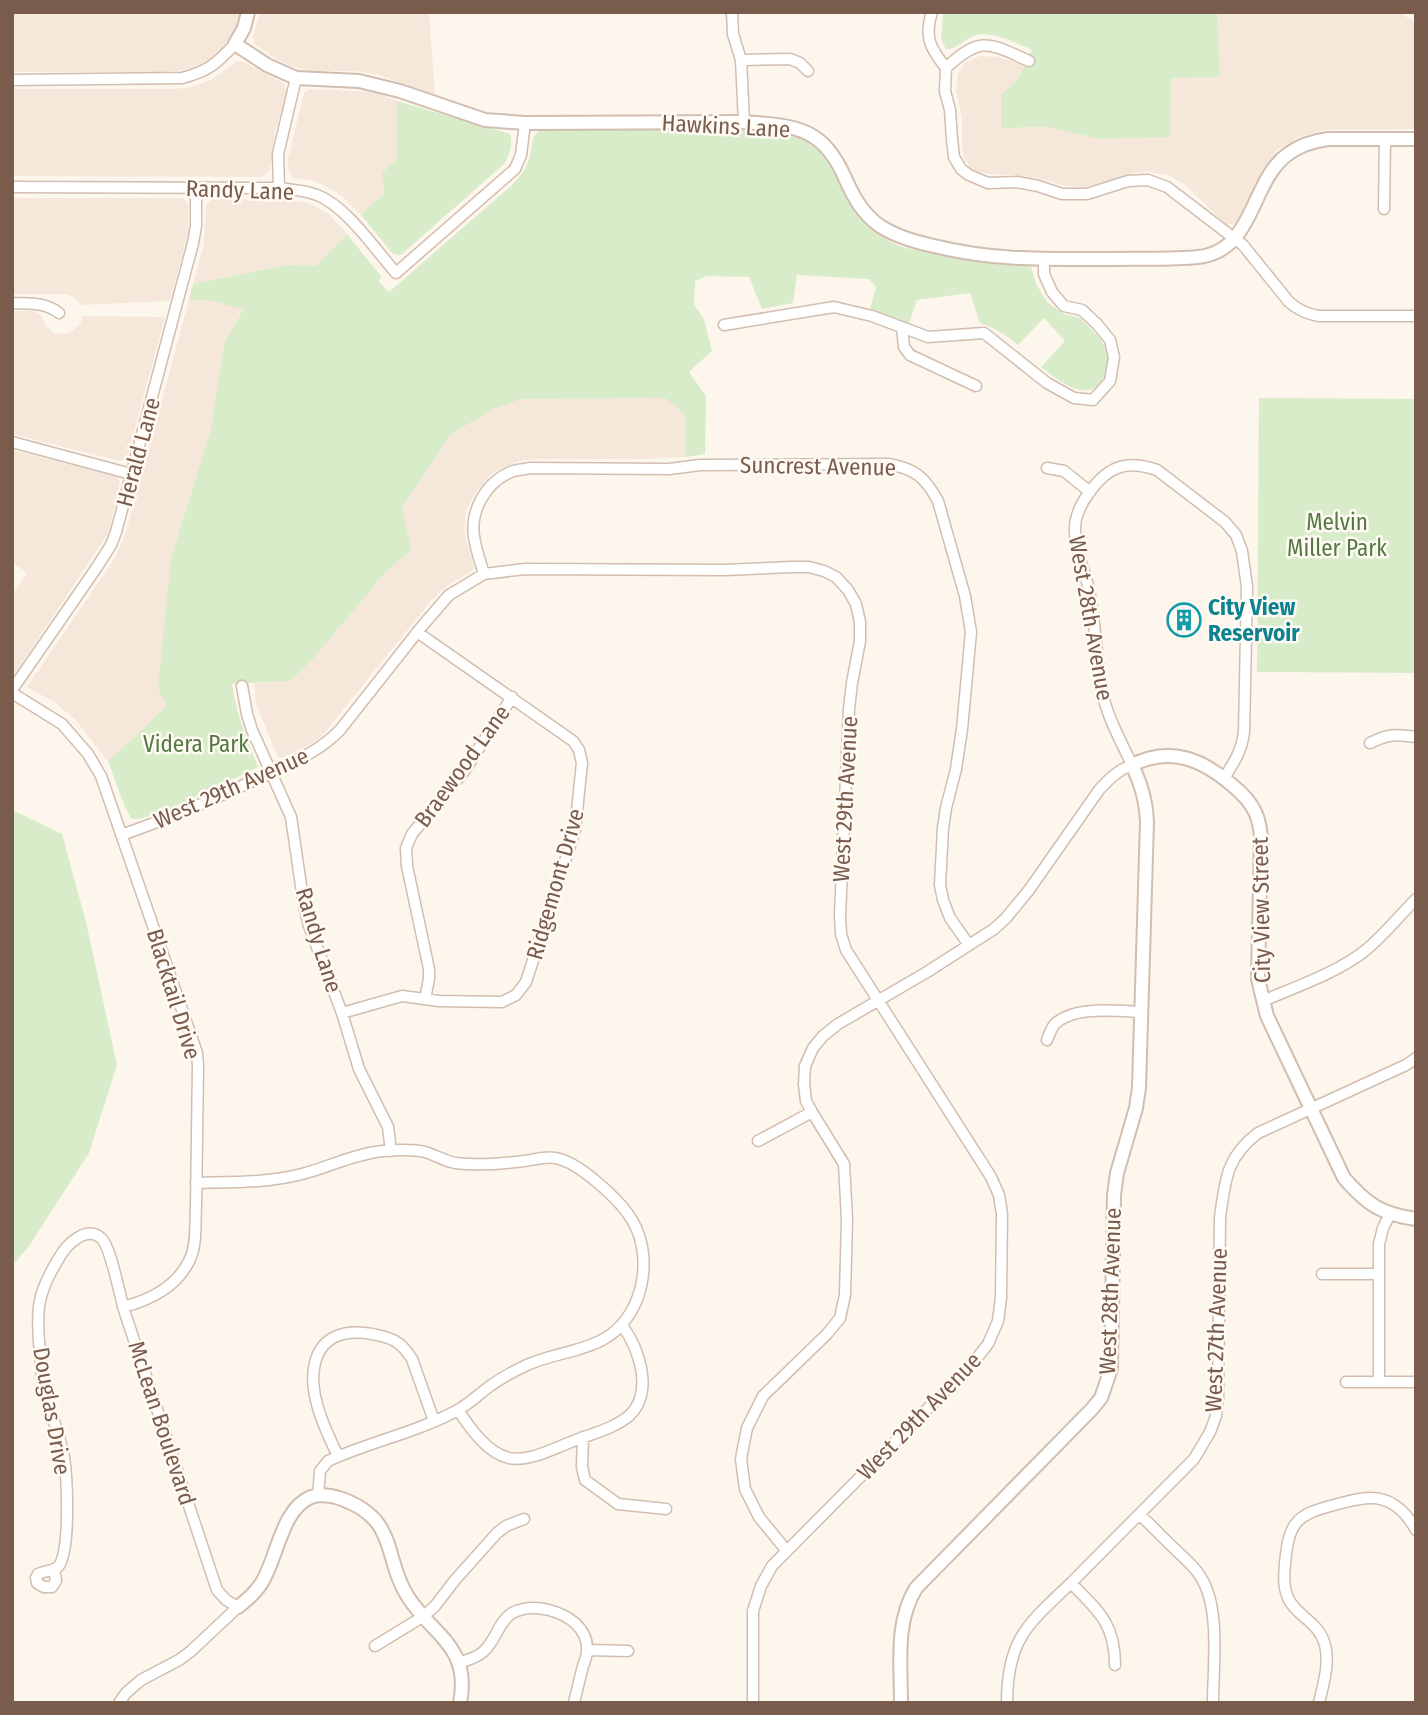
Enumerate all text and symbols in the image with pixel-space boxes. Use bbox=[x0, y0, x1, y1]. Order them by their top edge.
street label: Hawkins Lane bbox=[661, 109, 791, 143]
street label: Randy Lane bbox=[185, 174, 295, 206]
street label: Herald Lane bbox=[110, 394, 166, 510]
street label: Suncrest Avenue bbox=[740, 451, 896, 481]
park label: Melvin Miller Park bbox=[1287, 508, 1387, 562]
street label: West 28th Avenue bbox=[1063, 533, 1119, 703]
place label: City View Reservoir bbox=[1208, 593, 1300, 647]
building icon: City View Reservoir bbox=[1165, 601, 1203, 639]
street label: Braewood Lane bbox=[408, 699, 516, 833]
street label: West 29th Avenue bbox=[827, 715, 863, 883]
park label: Videra Park bbox=[143, 730, 249, 758]
street label: West 29th Avenue bbox=[149, 741, 313, 835]
street label: Ridgemont Drive bbox=[520, 805, 590, 963]
street label: City View Street bbox=[1246, 836, 1276, 983]
street label: Randy Lane bbox=[290, 884, 348, 996]
street label: Blacktail Drive bbox=[141, 925, 207, 1063]
street label: West 28th Avenue bbox=[1093, 1207, 1127, 1375]
street label: West 27th Avenue bbox=[1199, 1247, 1233, 1413]
street label: McLean Boulevard bbox=[122, 1338, 202, 1508]
street label: Douglas Drive bbox=[27, 1345, 77, 1477]
street label: West 29th Avenue bbox=[851, 1346, 987, 1486]

